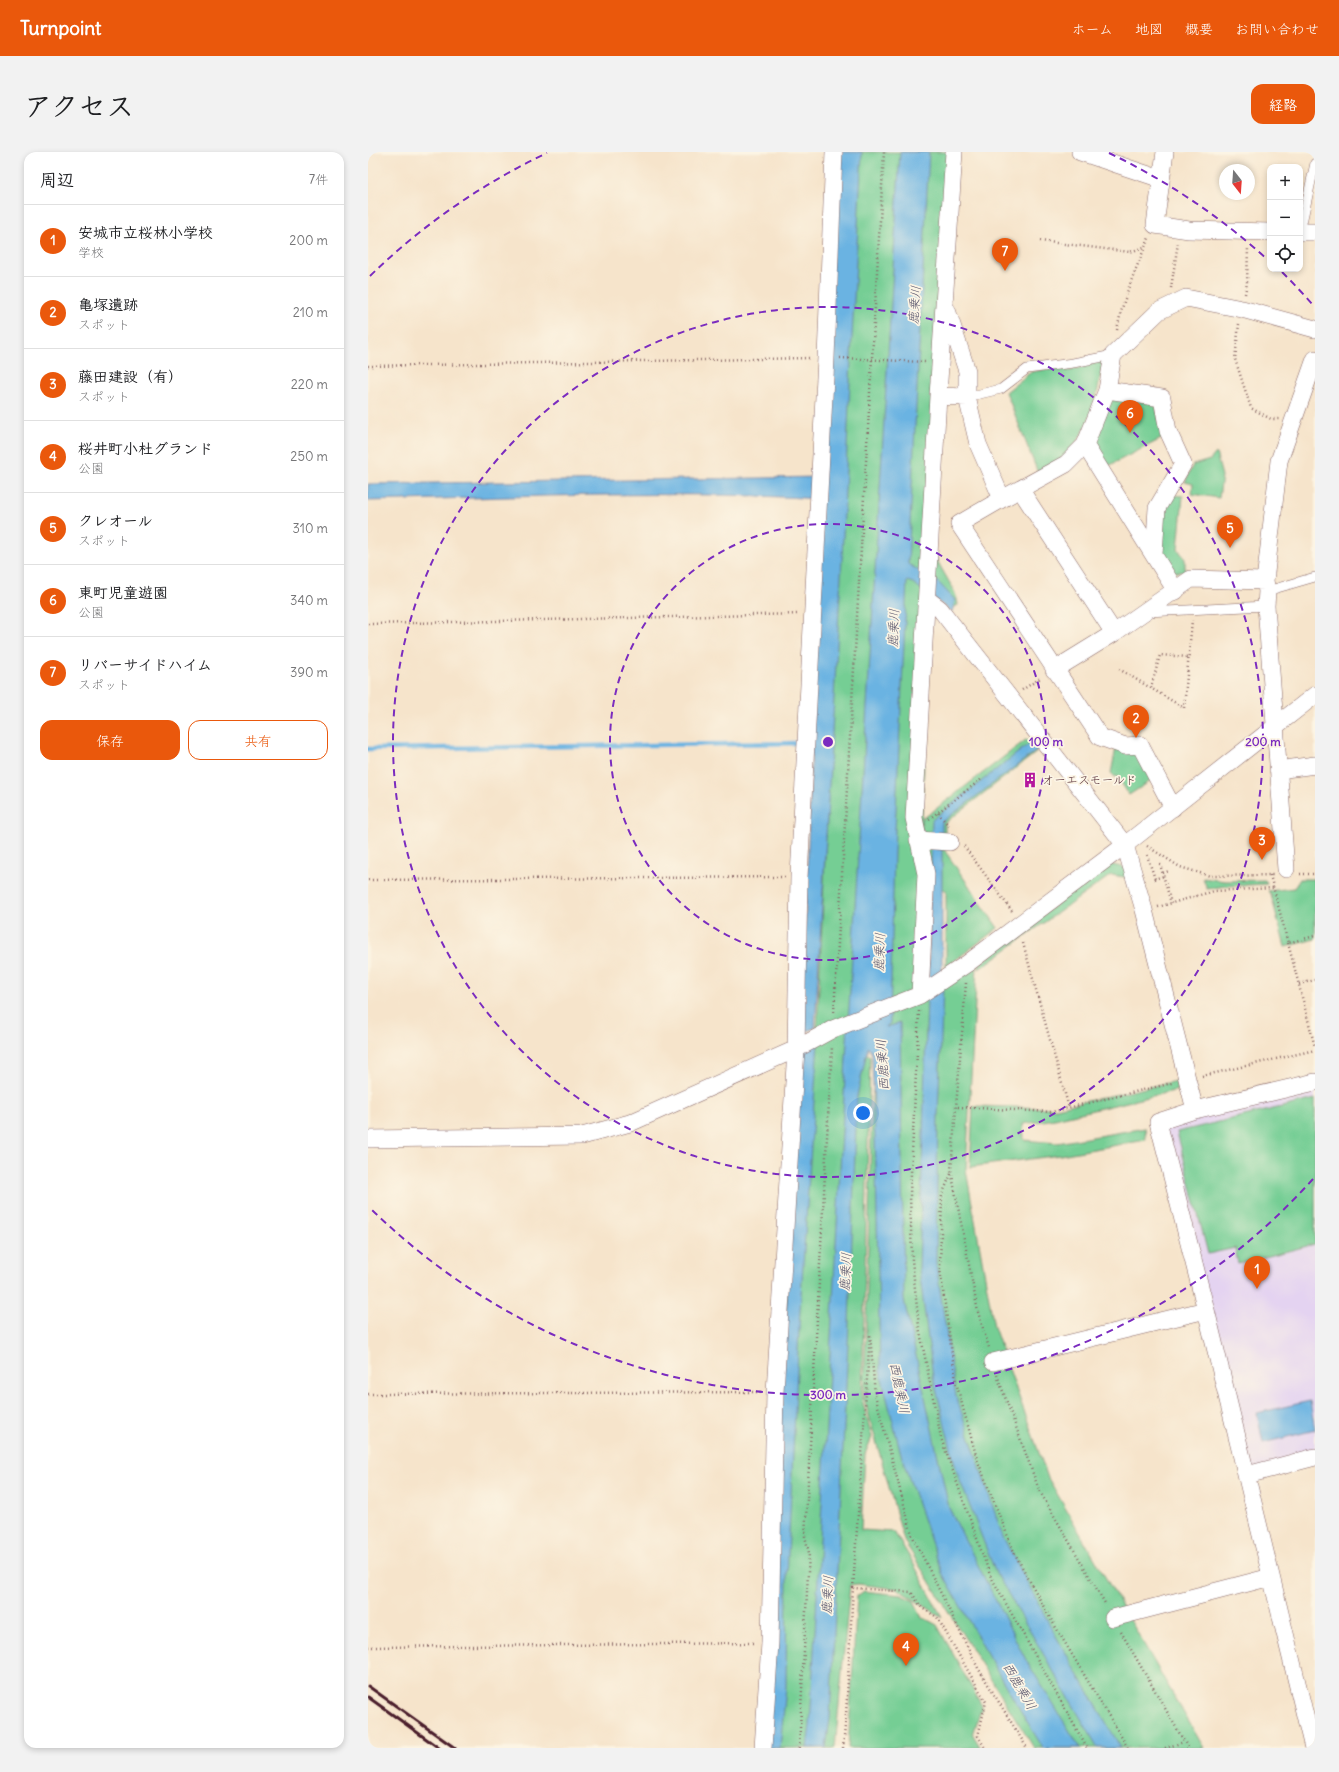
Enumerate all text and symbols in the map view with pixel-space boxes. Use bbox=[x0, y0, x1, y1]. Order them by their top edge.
text: Turnpoint bbox=[20, 16, 101, 40]
text: ホーム bbox=[1072, 20, 1113, 38]
text: 地図 bbox=[1135, 20, 1163, 38]
text: 概要 bbox=[1185, 20, 1213, 38]
text: お問い合わせ bbox=[1235, 20, 1319, 38]
button: 経路 bbox=[1251, 84, 1315, 124]
text: アクセス bbox=[24, 88, 134, 124]
north arrow bbox=[1219, 164, 1255, 200]
map controls bbox=[1267, 164, 1303, 272]
button: + bbox=[1267, 164, 1303, 200]
text: 周辺 bbox=[40, 169, 74, 191]
text: 7件 bbox=[309, 171, 328, 188]
button: − bbox=[1267, 200, 1303, 236]
text: 安城市立桜林小学校 bbox=[78, 223, 213, 242]
text: 1 bbox=[50, 232, 56, 249]
text: 200 m bbox=[289, 232, 328, 249]
button: locate bbox=[1267, 236, 1303, 272]
pin: 7 bbox=[992, 238, 1018, 271]
text: 学校 bbox=[78, 244, 104, 261]
water label: 鹿乗川 bbox=[905, 285, 924, 325]
text: 亀塚遺跡 bbox=[78, 295, 138, 314]
text: 2 bbox=[49, 304, 57, 321]
text: 210 m bbox=[293, 304, 328, 321]
text: スポット bbox=[78, 316, 130, 333]
text: 藤田建設（有） bbox=[78, 367, 183, 386]
text: 3 bbox=[49, 376, 57, 393]
text: 220 m bbox=[291, 376, 328, 393]
text: スポット bbox=[78, 388, 130, 405]
pin: 6 bbox=[1117, 400, 1143, 433]
text: 桜井町小杜グランド bbox=[78, 439, 213, 458]
text: 4 bbox=[49, 448, 57, 465]
text: 250 m bbox=[290, 448, 328, 465]
text: 公園 bbox=[78, 460, 104, 477]
text: クレオール bbox=[78, 511, 152, 530]
pin: 5 bbox=[1217, 515, 1243, 548]
text: 5 bbox=[49, 520, 57, 537]
text: 310 m bbox=[293, 520, 328, 537]
text: スポット bbox=[78, 532, 130, 549]
text: 東町児童遊園 bbox=[78, 583, 168, 602]
text: 6 bbox=[49, 592, 57, 609]
text: 340 m bbox=[290, 592, 328, 609]
text: 公園 bbox=[78, 604, 104, 621]
water label: 鹿乗川 bbox=[884, 608, 903, 648]
text: リバーサイドハイム bbox=[78, 655, 212, 674]
text: 7 bbox=[50, 664, 56, 681]
text: 390 m bbox=[290, 664, 328, 681]
text: スポット bbox=[78, 676, 130, 693]
pin: 2 bbox=[1123, 705, 1149, 738]
button: 保存 bbox=[40, 720, 180, 760]
button: 共有 bbox=[188, 720, 328, 760]
text: 100 m bbox=[1029, 734, 1063, 749]
text: 200 m bbox=[1245, 734, 1281, 749]
centre of rings bbox=[821, 735, 835, 749]
building icon: オーエスモールド bbox=[1021, 771, 1039, 789]
place label: オーエスモールド bbox=[1042, 772, 1137, 787]
pin: 3 bbox=[1249, 827, 1275, 860]
water label: 鹿乗川 bbox=[870, 932, 889, 972]
water label: 西鹿乗川 bbox=[872, 1038, 893, 1092]
your location bbox=[853, 1103, 873, 1123]
water label: 鹿乗川 bbox=[836, 1252, 855, 1292]
pin: 1 bbox=[1244, 1256, 1270, 1289]
water label: 西鹿乗川 bbox=[886, 1361, 913, 1415]
text: 300 m bbox=[810, 1387, 846, 1402]
water label: 鹿乗川 bbox=[818, 1575, 837, 1615]
pin: 4 bbox=[893, 1633, 919, 1666]
water label: 西鹿乗川 bbox=[999, 1659, 1040, 1713]

